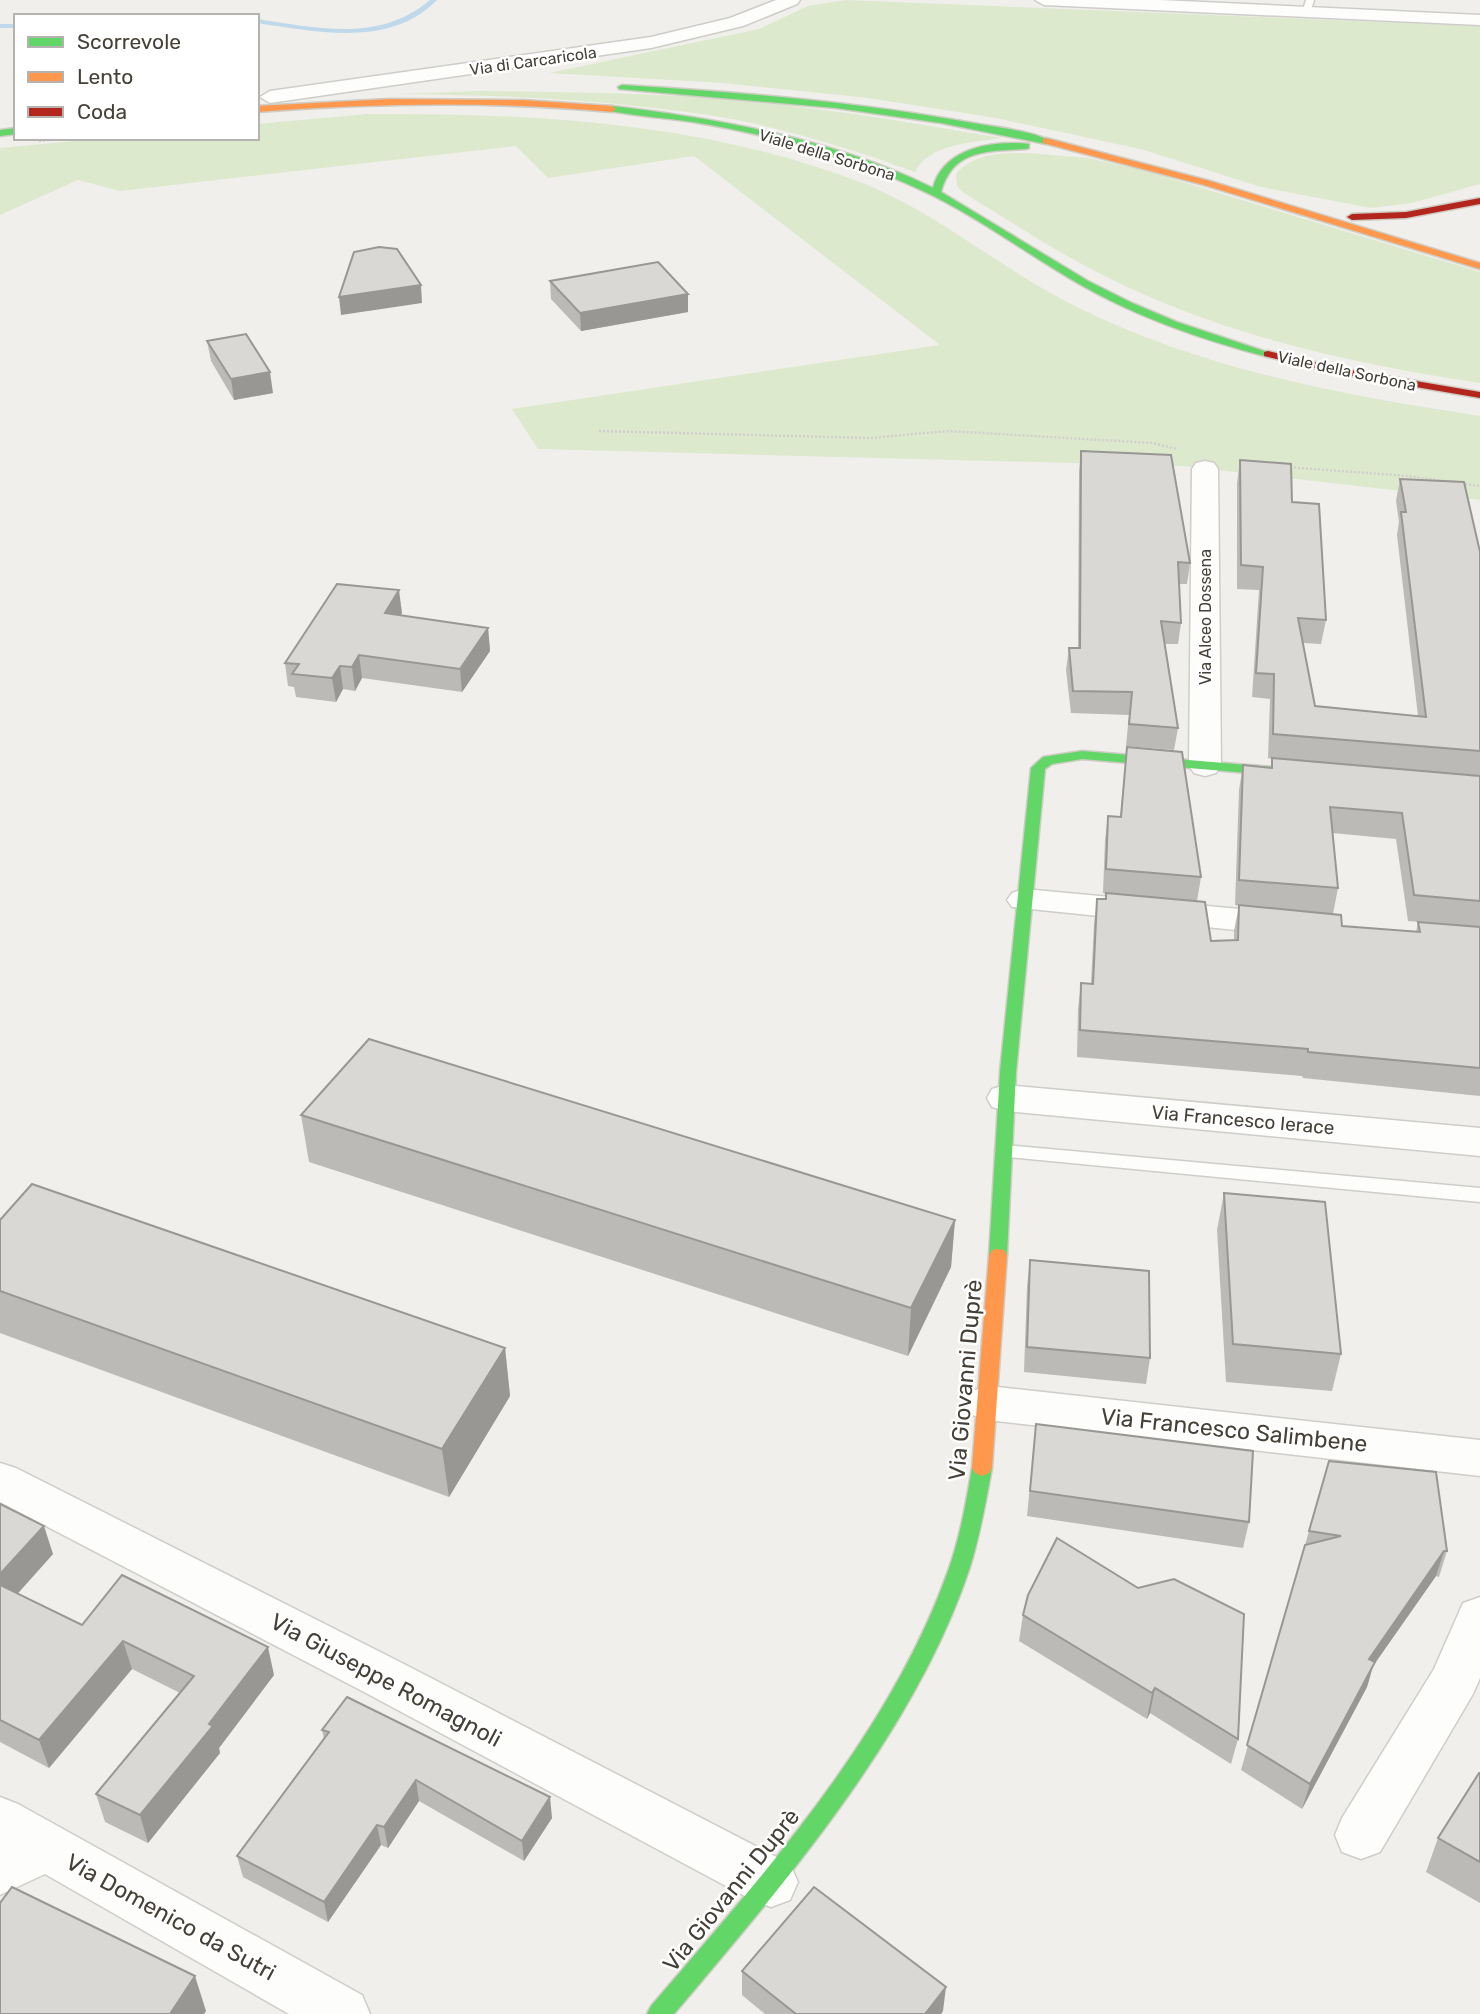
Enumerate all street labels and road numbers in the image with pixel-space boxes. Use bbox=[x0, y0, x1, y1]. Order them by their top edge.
street label: Via di Carcaricola bbox=[468, 43, 598, 79]
street label: Viale della Sorbona bbox=[757, 125, 897, 185]
street label: Viale della Sorbona bbox=[1276, 347, 1418, 395]
street label: Via Alceo Dossena bbox=[1196, 549, 1215, 685]
street label: Via Francesco Ierace bbox=[1151, 1101, 1335, 1139]
street label: Via Giovanni Duprè bbox=[942, 1278, 988, 1482]
street label: Via Francesco Salimbene bbox=[1099, 1402, 1369, 1458]
street label: Via Giuseppe Romagnoli bbox=[266, 1607, 506, 1753]
street label: Via Giovanni Duprè bbox=[657, 1803, 805, 1977]
street label: Via Domenico da Sutri bbox=[61, 1848, 281, 1986]

